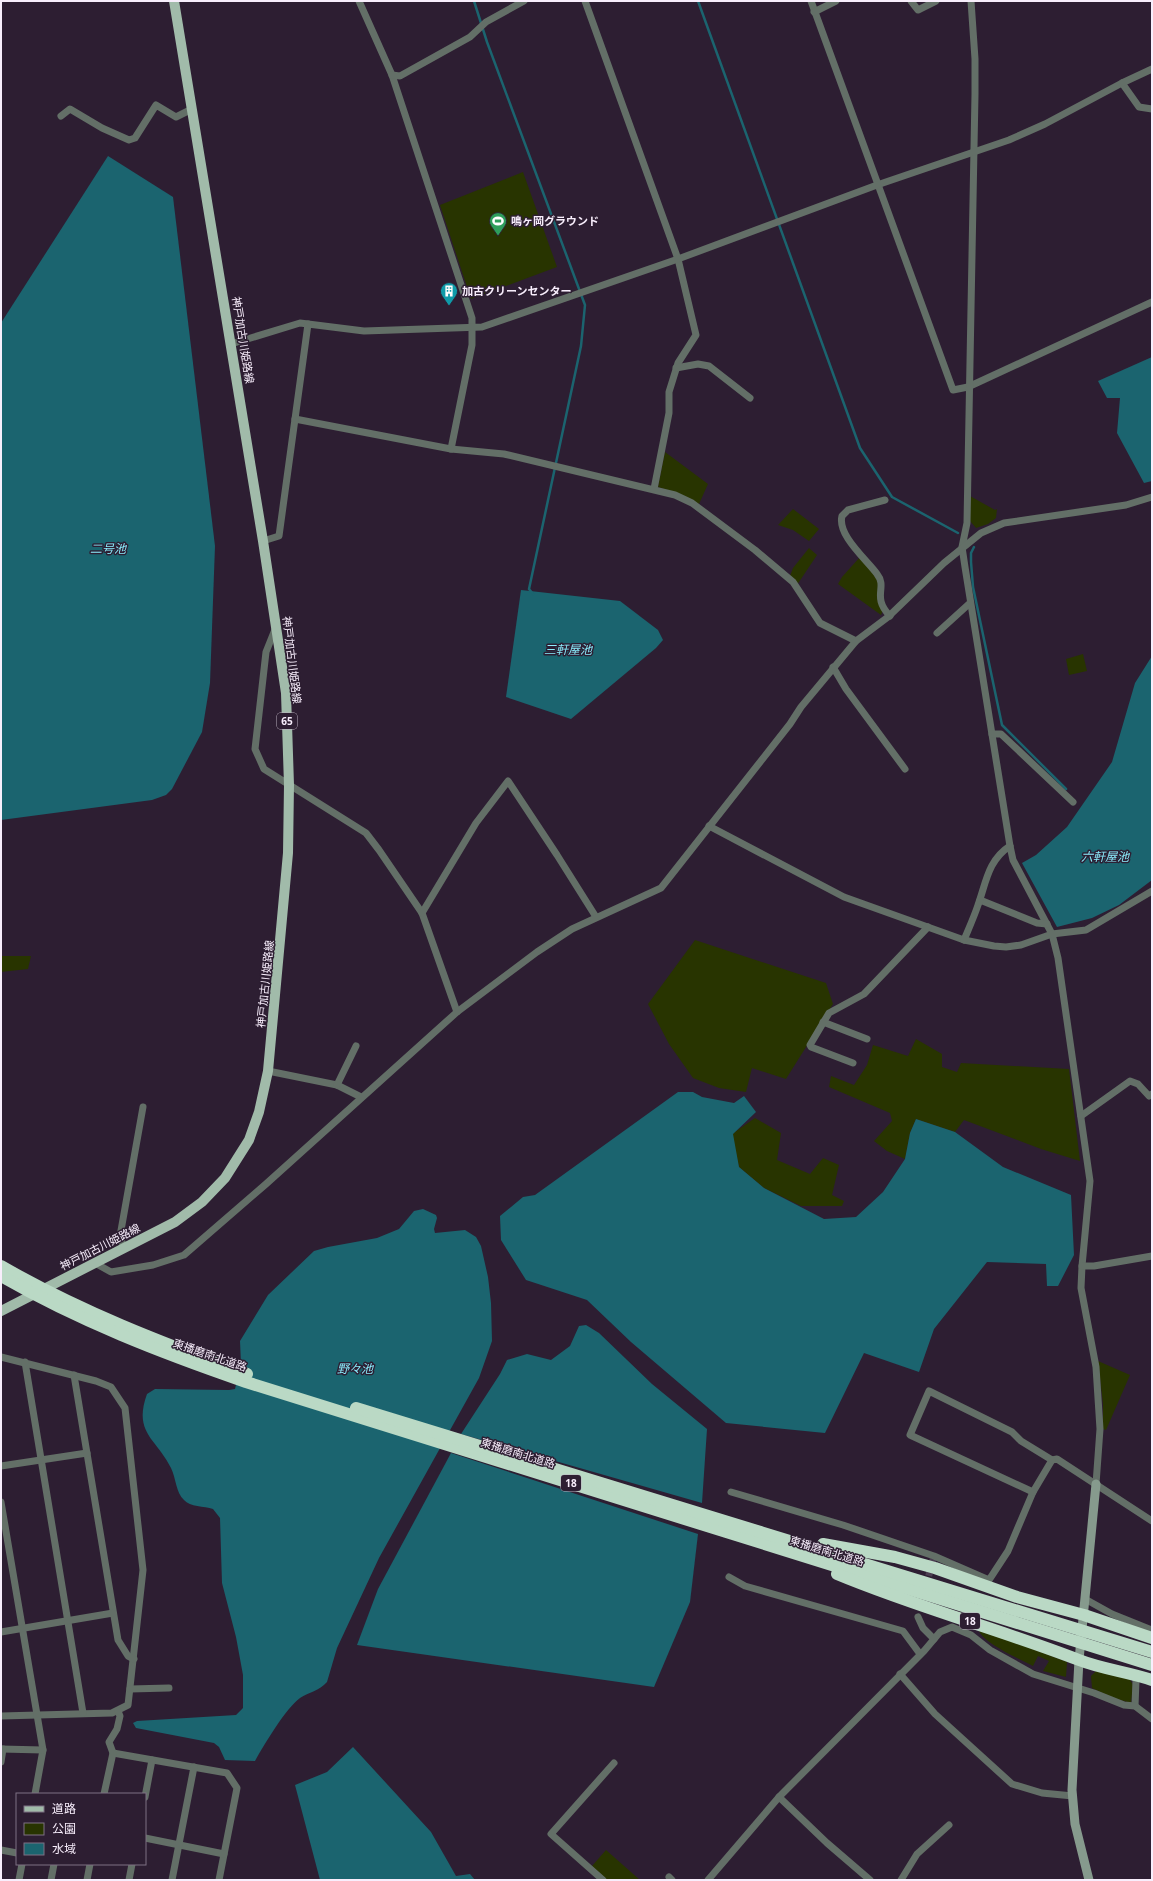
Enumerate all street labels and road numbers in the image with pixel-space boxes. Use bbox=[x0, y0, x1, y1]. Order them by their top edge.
street label: 神戸加古川姫路線 bbox=[229, 295, 258, 385]
street label: 神戸加古川姫路線 bbox=[280, 615, 305, 705]
road number: 65 bbox=[277, 713, 297, 729]
street label: 神戸加古川姫路線 bbox=[252, 939, 277, 1028]
street label: 神戸加古川姫路線 bbox=[57, 1220, 142, 1273]
street label: 東播磨南北道路 bbox=[171, 1335, 249, 1374]
street label: 東播磨南北道路 bbox=[479, 1434, 557, 1471]
road number: 18 bbox=[561, 1475, 581, 1491]
street label: 東播磨南北道路 bbox=[788, 1532, 866, 1569]
road number: 18 bbox=[960, 1613, 980, 1629]

